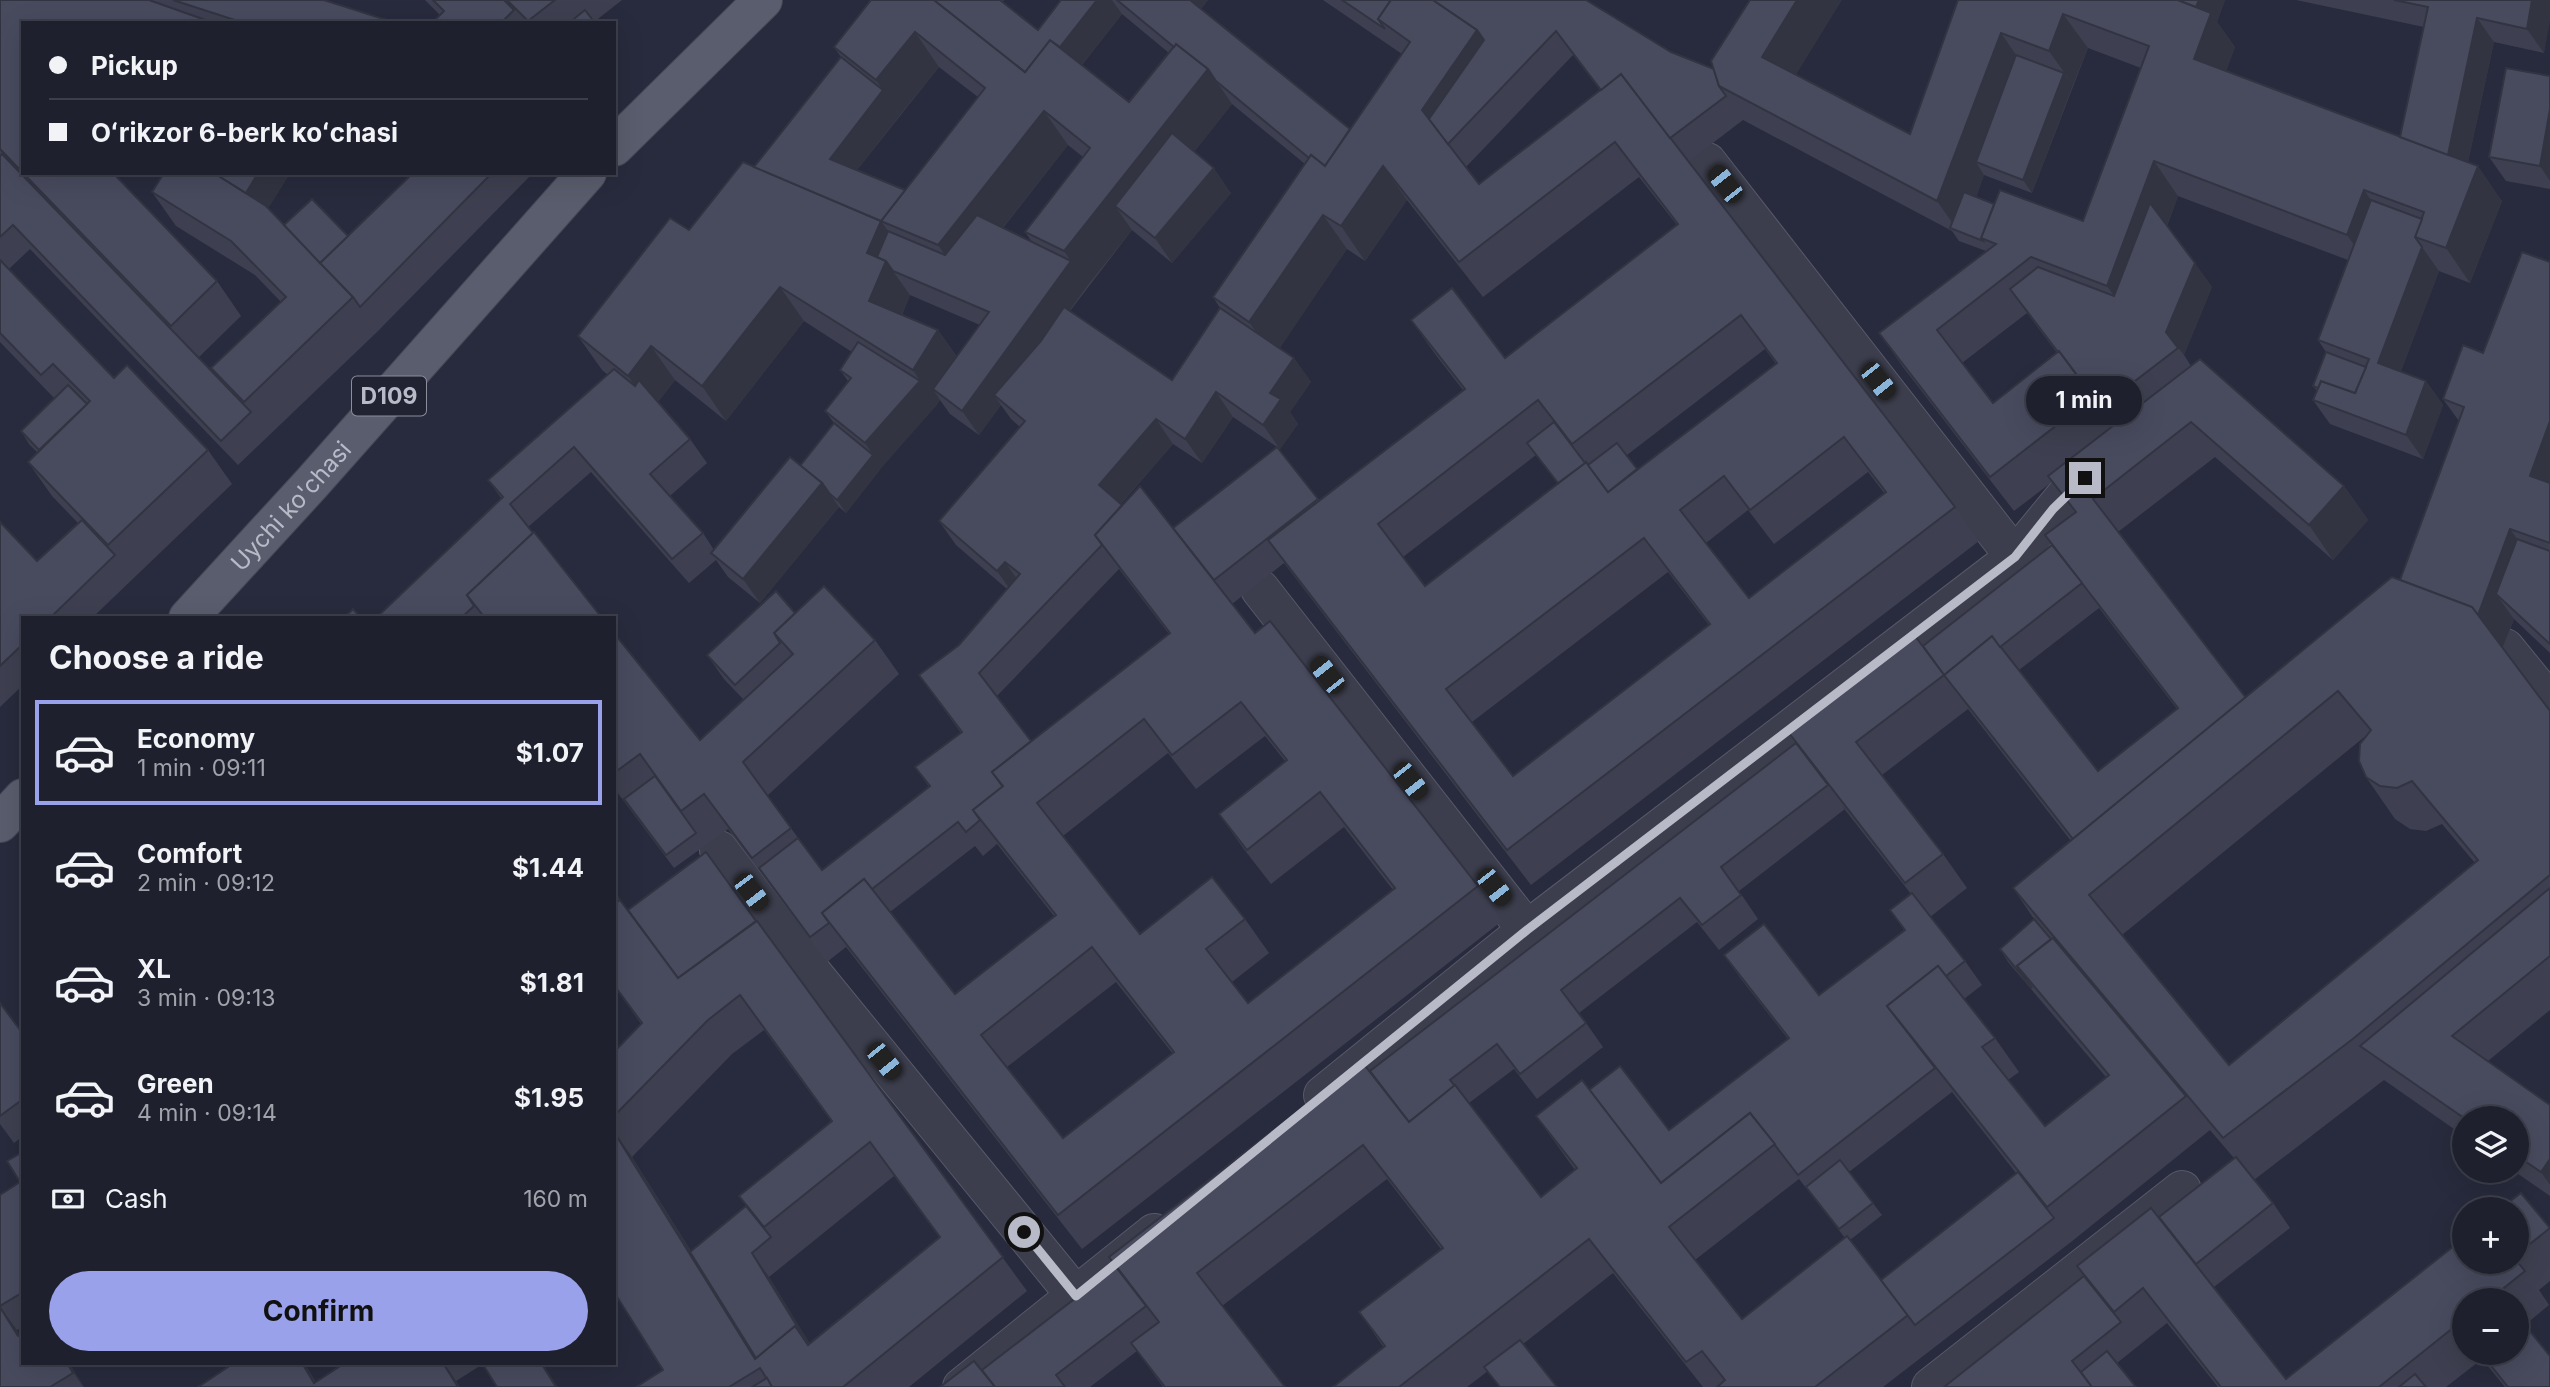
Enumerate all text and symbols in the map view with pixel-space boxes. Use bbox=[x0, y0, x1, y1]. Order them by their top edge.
text: Pickup bbox=[91, 50, 178, 81]
text: Oʻrikzor 6-berk koʻchasi bbox=[91, 117, 398, 148]
car bbox=[1704, 161, 1747, 207]
car bbox=[1857, 358, 1900, 404]
road number: D109 bbox=[352, 376, 426, 416]
callout: 1 min bbox=[2027, 377, 2143, 426]
text: 1 min bbox=[2056, 386, 2112, 414]
street label: Uychi ko'chasi bbox=[224, 435, 357, 577]
route end bbox=[2069, 462, 2101, 494]
text: Choose a ride bbox=[49, 638, 264, 677]
car bbox=[1306, 652, 1349, 698]
icon: car bbox=[53, 721, 116, 784]
text: Economy bbox=[137, 723, 255, 754]
text: $1.07 bbox=[516, 737, 584, 768]
text: 1 min · 09:11 bbox=[137, 754, 266, 782]
car bbox=[1389, 758, 1432, 804]
icon: car bbox=[53, 836, 116, 899]
text: Comfort bbox=[137, 838, 242, 869]
text: $1.44 bbox=[512, 852, 584, 883]
car bbox=[1473, 864, 1516, 910]
text: 2 min · 09:12 bbox=[137, 869, 275, 897]
car bbox=[730, 869, 773, 915]
icon: car bbox=[53, 951, 116, 1014]
text: XL bbox=[137, 953, 171, 984]
text: $1.81 bbox=[520, 967, 584, 998]
text: 3 min · 09:13 bbox=[137, 984, 276, 1012]
car bbox=[863, 1038, 906, 1084]
icon: car bbox=[53, 1066, 116, 1129]
text: Green bbox=[137, 1068, 214, 1099]
text: $1.95 bbox=[514, 1082, 584, 1113]
text: 4 min · 09:14 bbox=[137, 1099, 277, 1127]
map controls bbox=[2452, 1106, 2529, 1365]
button: layers bbox=[2452, 1106, 2529, 1183]
icon: cash bbox=[49, 1180, 87, 1218]
text: Cash bbox=[105, 1183, 168, 1214]
text: 160 m bbox=[523, 1185, 588, 1213]
button: + bbox=[2452, 1197, 2529, 1274]
route start bbox=[1008, 1216, 1040, 1248]
button: Confirm bbox=[49, 1271, 588, 1351]
button: − bbox=[2452, 1288, 2529, 1365]

